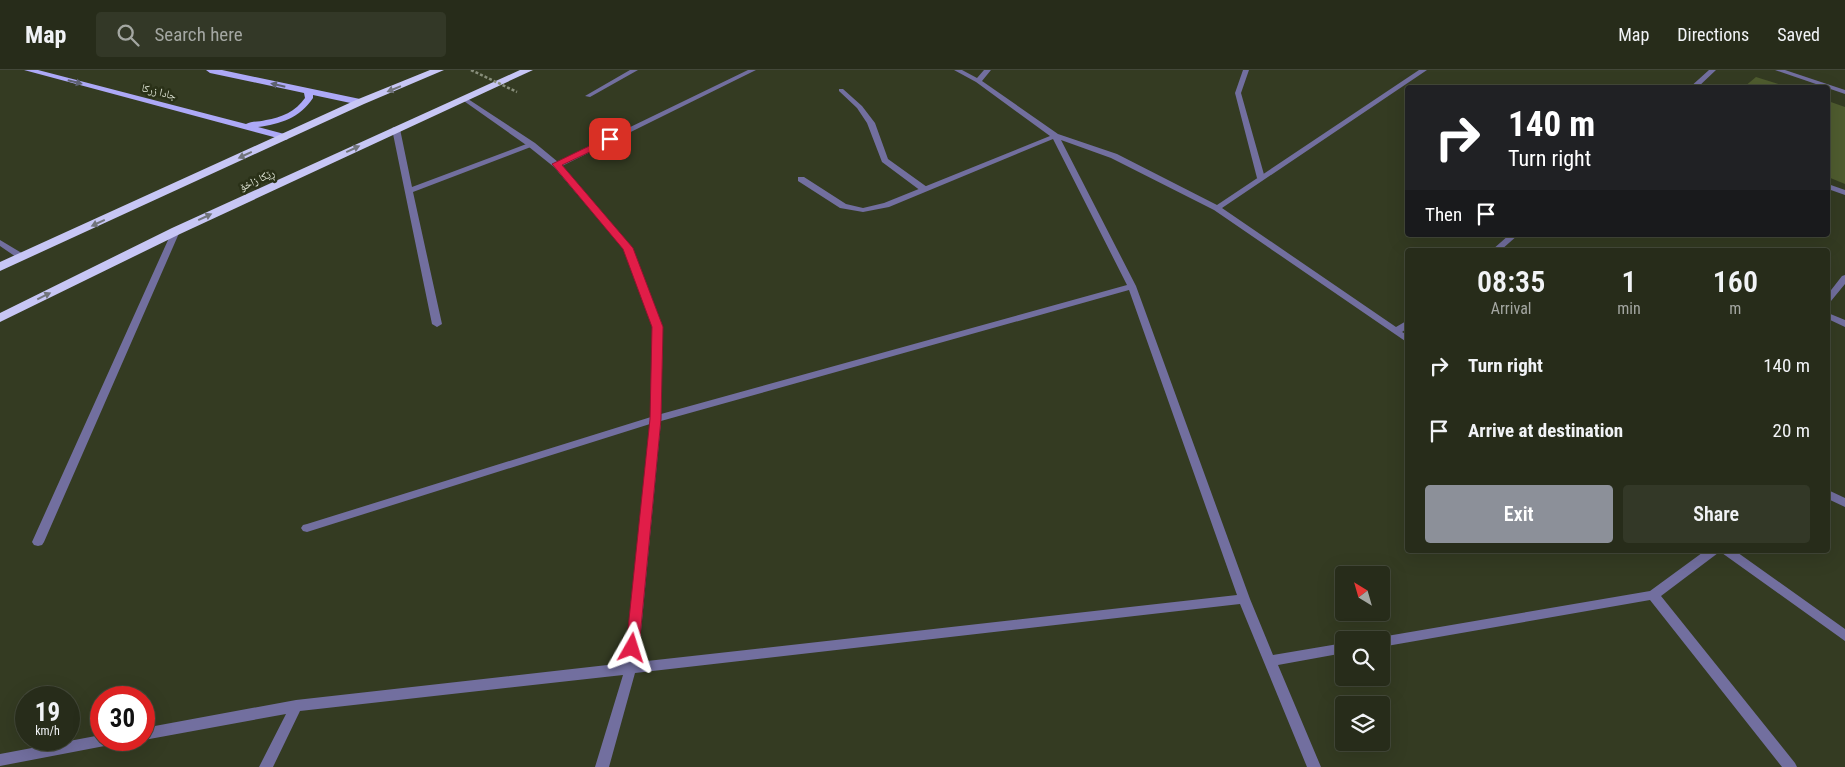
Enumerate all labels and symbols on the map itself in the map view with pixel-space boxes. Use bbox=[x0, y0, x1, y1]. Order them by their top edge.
one-way arrow bbox=[68, 78, 83, 86]
street label: جادا زرکا bbox=[140, 81, 178, 103]
one-way arrow bbox=[270, 81, 285, 89]
one-way arrow bbox=[386, 85, 401, 93]
pin bbox=[589, 118, 631, 160]
one-way arrow bbox=[346, 145, 360, 153]
one-way arrow bbox=[238, 151, 252, 159]
street label: ڕێکا زاخۆ bbox=[237, 166, 278, 196]
one-way arrow bbox=[198, 213, 213, 222]
one-way arrow bbox=[91, 219, 105, 227]
one-way arrow bbox=[37, 292, 51, 300]
north arrow bbox=[1335, 566, 1390, 621]
position arrow bbox=[605, 621, 657, 673]
speed limit sign: 30 bbox=[90, 686, 155, 751]

